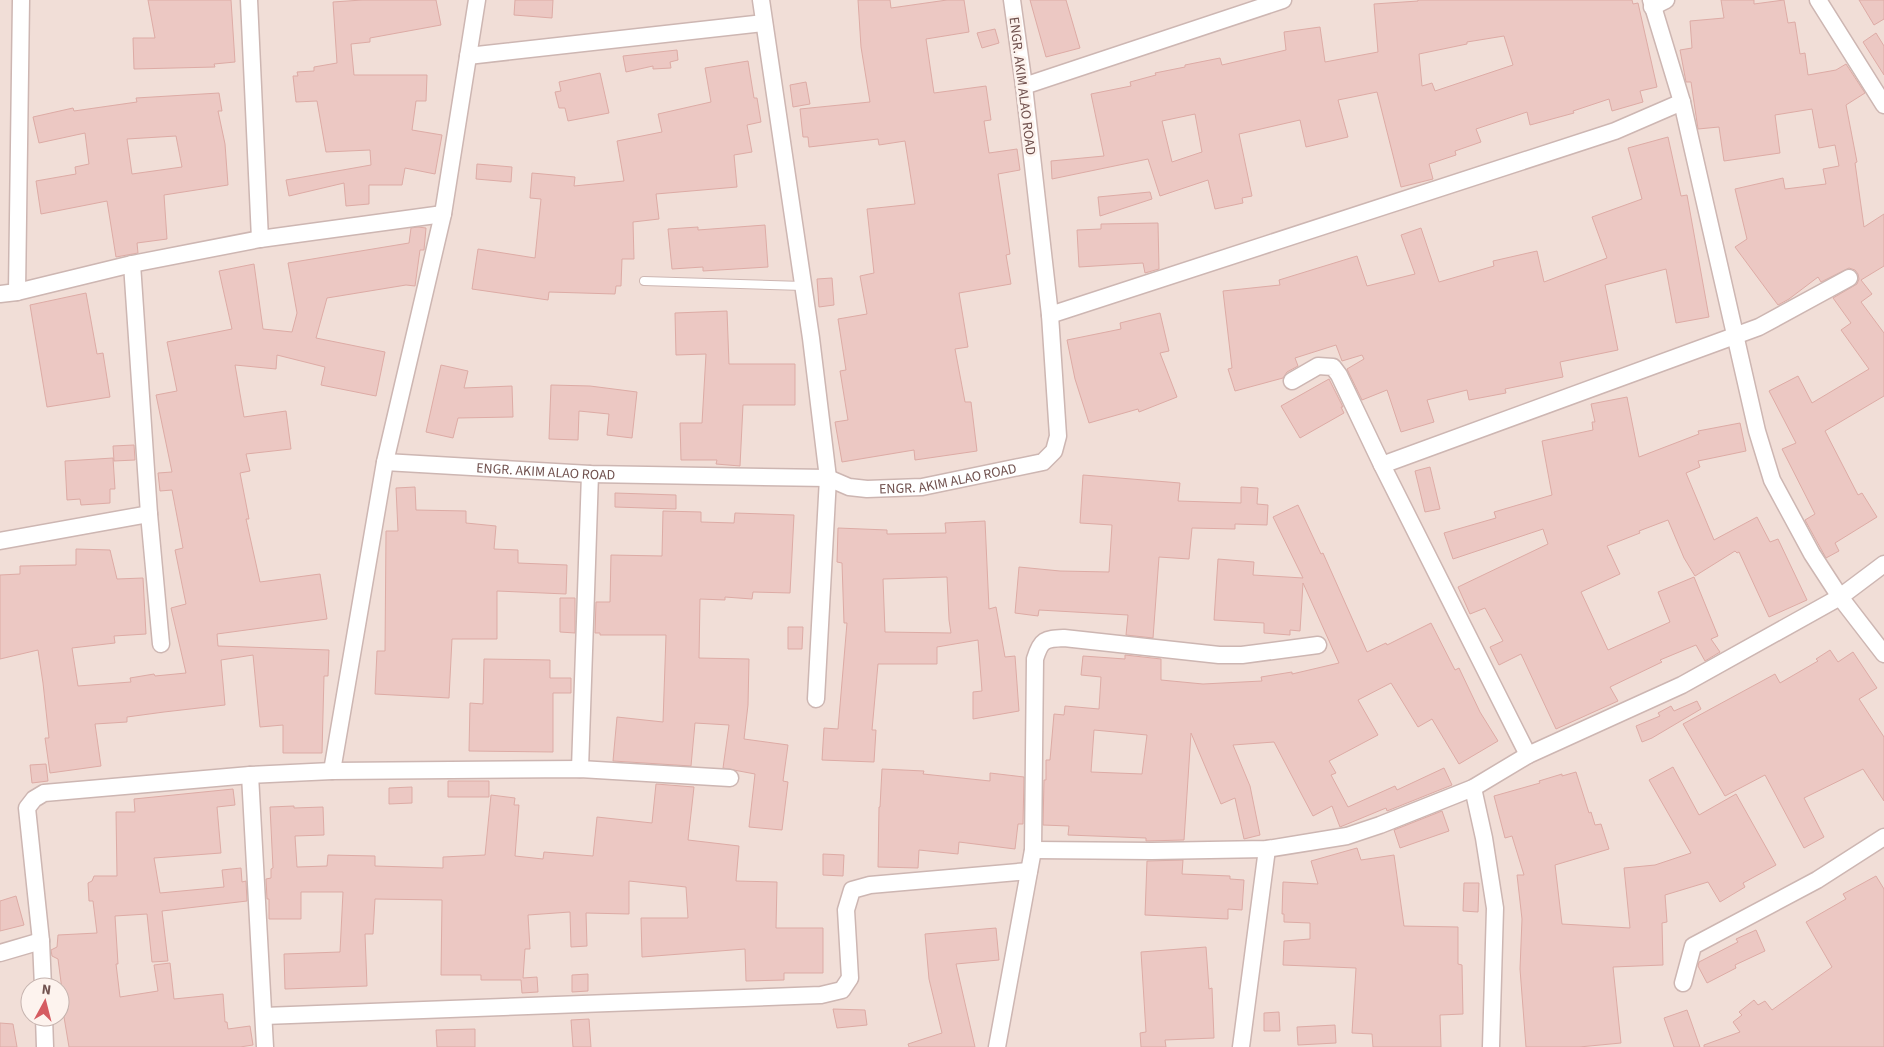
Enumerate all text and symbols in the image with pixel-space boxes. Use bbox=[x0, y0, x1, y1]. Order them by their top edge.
street label: ENGR. AKIM ALAO ROAD bbox=[1004, 16, 1040, 156]
street label: ENGR. AKIM ALAO ROAD bbox=[476, 458, 615, 485]
street label: ENGR. AKIM ALAO ROAD bbox=[879, 459, 1018, 500]
north arrow bbox=[20, 977, 70, 1027]
text: N bbox=[41, 980, 52, 1001]

